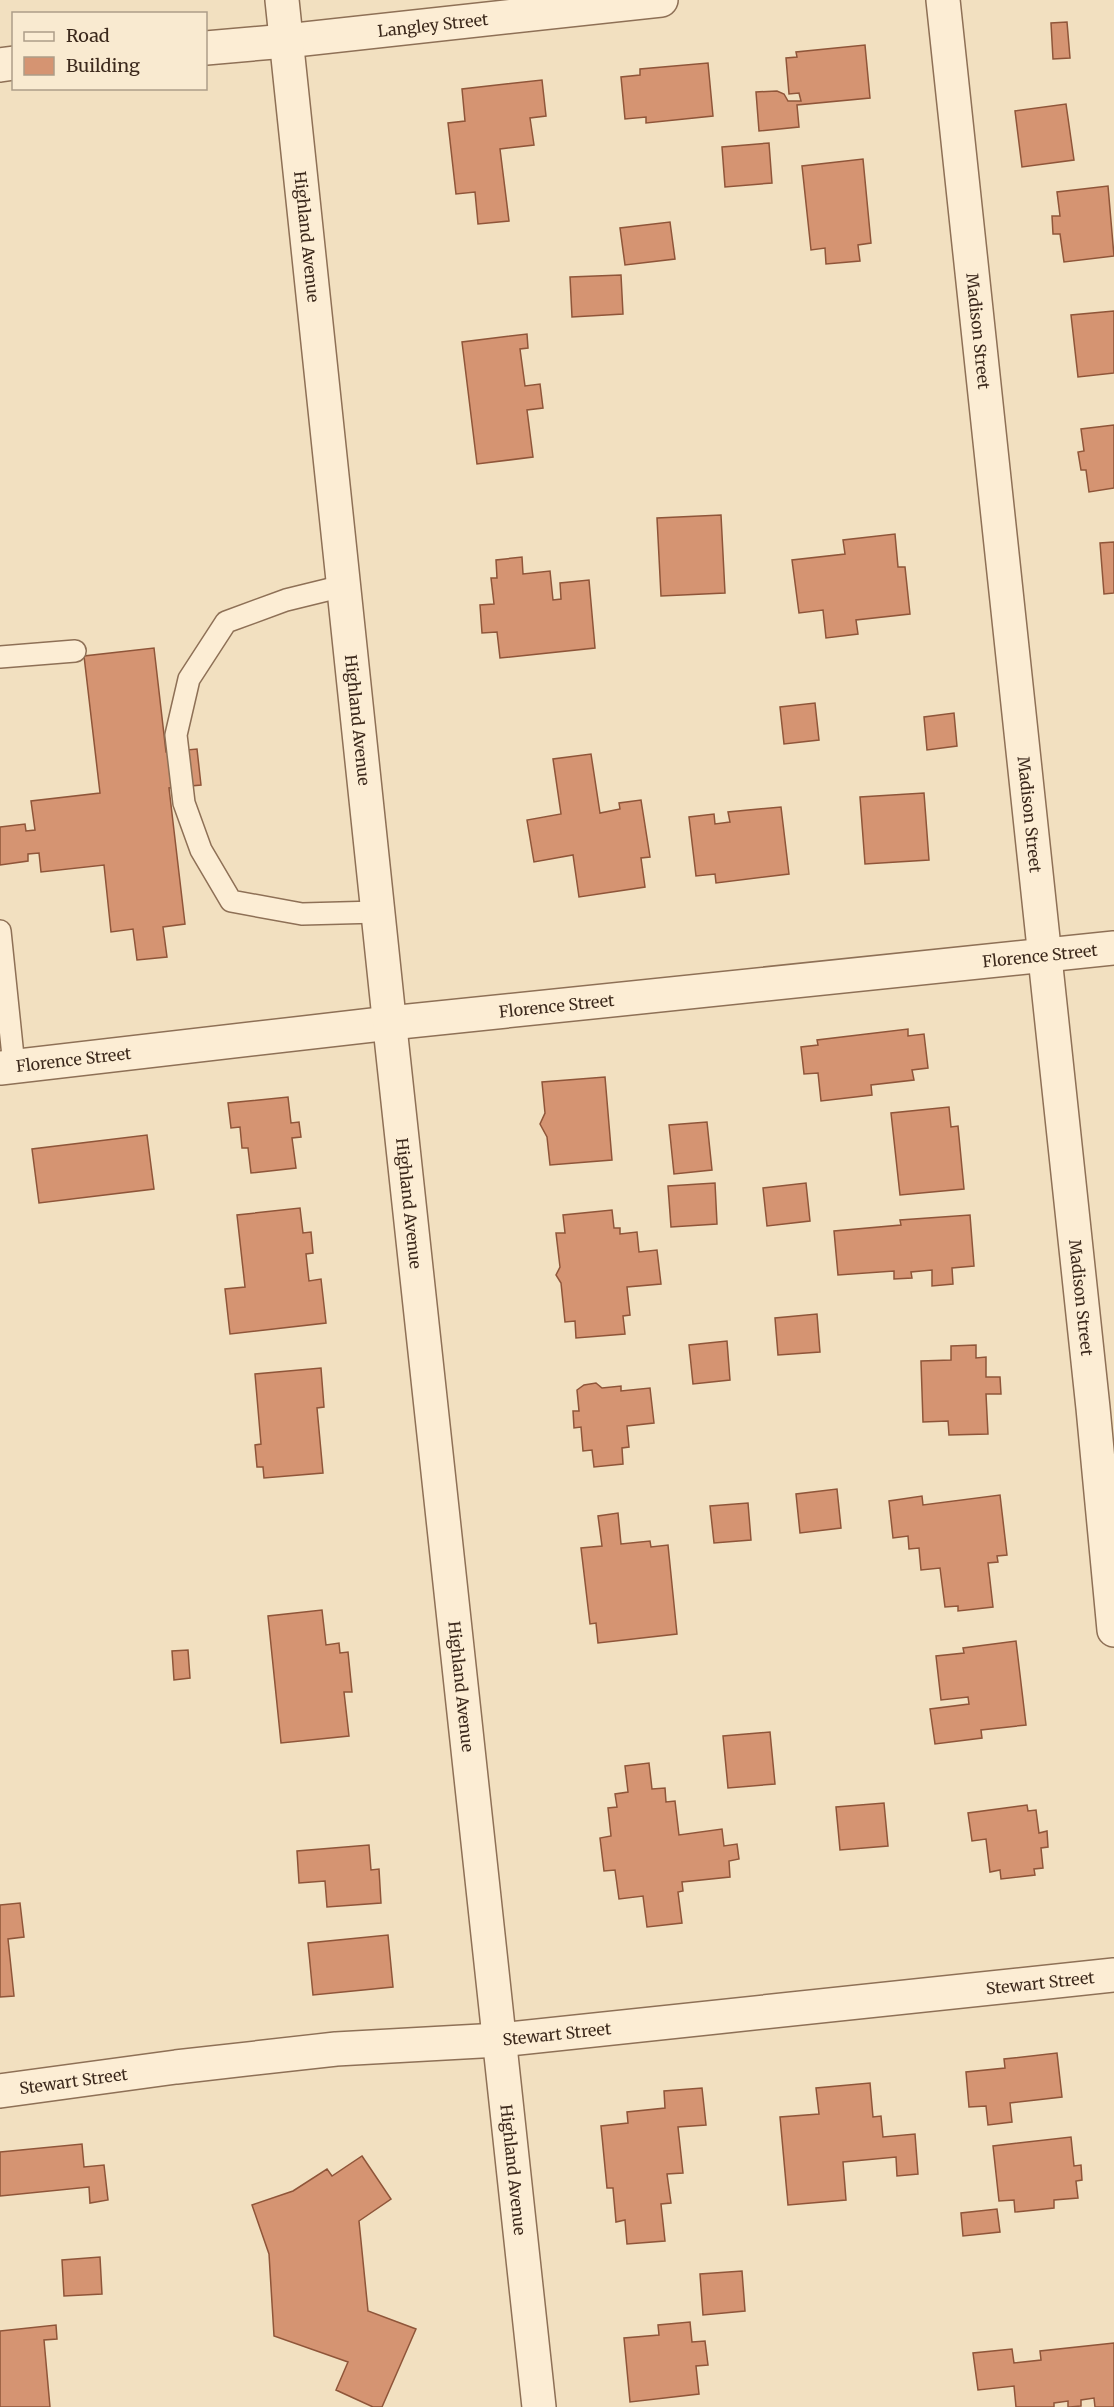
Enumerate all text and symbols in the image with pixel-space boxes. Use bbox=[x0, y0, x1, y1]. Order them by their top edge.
street label: Langley Street bbox=[376, 9, 490, 41]
legend bbox=[12, 12, 207, 90]
text: Road bbox=[66, 24, 110, 47]
text: Building bbox=[66, 54, 140, 77]
street label: Highland Avenue bbox=[290, 170, 324, 303]
street label: Madison Street bbox=[962, 272, 994, 391]
street label: Highland Avenue bbox=[341, 654, 375, 787]
street label: Madison Street bbox=[1014, 755, 1046, 874]
street label: Florence Street bbox=[981, 940, 1099, 972]
street label: Florence Street bbox=[498, 990, 616, 1022]
street label: Florence Street bbox=[15, 1043, 133, 1076]
street label: Highland Avenue bbox=[392, 1137, 426, 1270]
street label: Madison Street bbox=[1065, 1239, 1097, 1358]
street label: Highland Avenue bbox=[444, 1620, 478, 1753]
street label: Stewart Street bbox=[985, 1967, 1096, 1998]
street label: Stewart Street bbox=[502, 2018, 613, 2050]
street label: Stewart Street bbox=[18, 2064, 129, 2098]
street label: Highland Avenue bbox=[496, 2103, 530, 2236]

